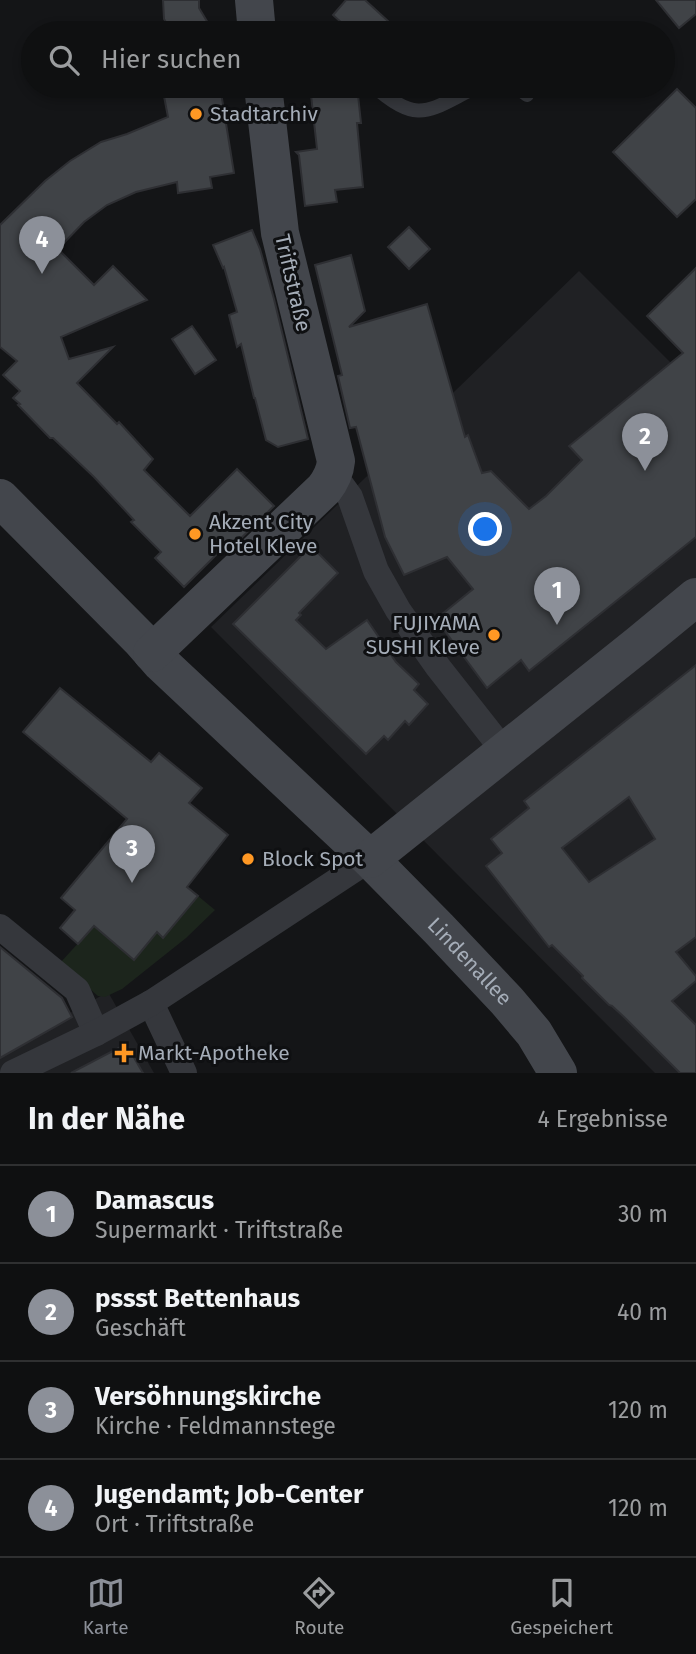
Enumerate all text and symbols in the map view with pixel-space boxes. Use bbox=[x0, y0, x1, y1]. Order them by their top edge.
search box bbox=[21, 21, 675, 98]
icon: search bbox=[45, 41, 83, 79]
text: Hier suchen bbox=[101, 44, 241, 75]
place label: Stadtarchiv bbox=[210, 101, 318, 127]
marker: Stadtarchiv bbox=[188, 106, 204, 122]
pin: 4 bbox=[19, 216, 65, 274]
street label: Triftstraße bbox=[269, 232, 317, 334]
pin: 2 bbox=[622, 413, 668, 471]
place label: Akzent City Hotel Kleve bbox=[209, 509, 317, 559]
your location bbox=[468, 512, 502, 546]
marker: Akzent City Hotel Kleve bbox=[187, 526, 203, 542]
pin: 1 bbox=[534, 567, 580, 625]
place label: FUJIYAMA SUSHI Kleve bbox=[366, 610, 480, 660]
marker: FUJIYAMA SUSHI Kleve bbox=[486, 627, 502, 643]
pin: 3 bbox=[109, 825, 155, 883]
place label: Block Spot bbox=[262, 846, 364, 872]
marker: Block Spot bbox=[240, 851, 256, 867]
street label: Lindenallee bbox=[422, 912, 517, 1011]
place label: Markt-Apotheke bbox=[138, 1040, 290, 1066]
marker: Markt-Apotheke bbox=[116, 1045, 132, 1061]
text: In der Nähe bbox=[28, 1101, 185, 1137]
text: 4 Ergebnisse bbox=[538, 1105, 668, 1133]
text: Damascus bbox=[95, 1185, 214, 1216]
text: 1 bbox=[46, 1200, 56, 1228]
text: 30 m bbox=[618, 1200, 668, 1228]
text: Supermarkt · Triftstraße bbox=[95, 1216, 343, 1244]
text: pssst Bettenhaus bbox=[95, 1283, 300, 1314]
text: 2 bbox=[45, 1298, 57, 1326]
text: 40 m bbox=[617, 1298, 668, 1326]
text: Geschäft bbox=[95, 1314, 186, 1342]
text: Versöhnungskirche bbox=[95, 1381, 321, 1412]
text: 3 bbox=[45, 1396, 57, 1424]
text: 120 m bbox=[608, 1396, 668, 1424]
text: Kirche · Feldmannstege bbox=[95, 1412, 336, 1440]
text: Jugendamt; Job-Center bbox=[95, 1479, 363, 1510]
text: 4 bbox=[45, 1494, 58, 1522]
text: 120 m bbox=[608, 1494, 668, 1522]
text: Ort · Triftstraße bbox=[95, 1510, 254, 1538]
tab: Karte bbox=[83, 1574, 129, 1639]
tab: Route bbox=[294, 1574, 344, 1639]
tab: Gespeichert bbox=[510, 1574, 613, 1639]

